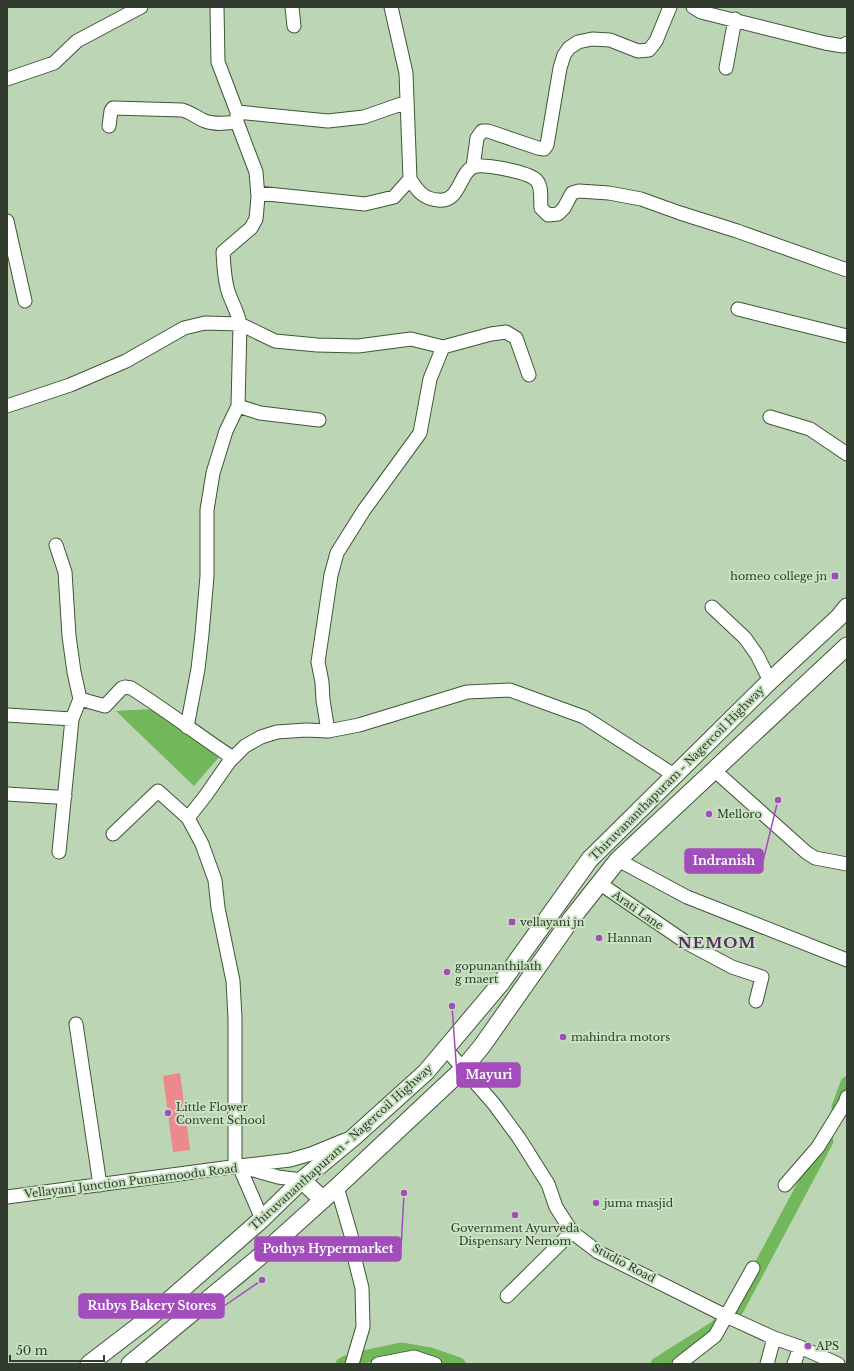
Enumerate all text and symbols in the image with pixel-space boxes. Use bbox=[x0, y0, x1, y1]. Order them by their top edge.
place label: homeo college jn bbox=[730, 569, 827, 583]
marker: homeo college jn bbox=[830, 571, 840, 581]
street label: Thiruvananthapuram - Nagercoil Highway bbox=[587, 683, 767, 863]
place label: Melloro bbox=[717, 807, 762, 821]
marker: Melloro bbox=[704, 809, 714, 819]
callout: Indranish bbox=[685, 849, 763, 873]
text: Indranish bbox=[693, 853, 756, 868]
street label: Arati Lane bbox=[609, 887, 666, 933]
place label: vellayani jn bbox=[520, 915, 585, 929]
marker: vellayani jn bbox=[507, 917, 517, 927]
place label: Hannan bbox=[607, 931, 653, 945]
marker: Hannan bbox=[594, 933, 604, 943]
district label: NEMOM bbox=[678, 933, 756, 952]
place label: gopunanthilath g maert bbox=[455, 959, 542, 986]
marker: gopunanthilath g maert bbox=[442, 967, 452, 977]
place label: mahindra motors bbox=[571, 1030, 670, 1044]
marker: mahindra motors bbox=[558, 1032, 568, 1042]
street label: Thiruvananthapuram - Nagercoil Highway bbox=[247, 1061, 435, 1233]
callout: Mayuri bbox=[457, 1063, 520, 1087]
text: Mayuri bbox=[466, 1067, 513, 1082]
place label: Little Flower Convent School bbox=[176, 1100, 266, 1127]
marker: Little Flower Convent School bbox=[163, 1108, 173, 1118]
street label: Vellayani Junction Punnamoodu Road bbox=[23, 1161, 239, 1201]
place label: juma masjid bbox=[602, 1196, 674, 1210]
marker: juma masjid bbox=[591, 1198, 601, 1208]
marker: Government Ayurveda Dispensary Nemom bbox=[510, 1210, 520, 1220]
place label: Government Ayurveda Dispensary Nemom bbox=[451, 1221, 580, 1248]
callout: Pothys Hypermarket bbox=[255, 1237, 401, 1261]
text: Pothys Hypermarket bbox=[263, 1241, 394, 1256]
street label: Studio Road bbox=[590, 1241, 658, 1286]
callout: Rubys Bakery Stores bbox=[79, 1294, 224, 1318]
text: Rubys Bakery Stores bbox=[88, 1298, 217, 1313]
scale bar bbox=[10, 1337, 104, 1363]
place label: APS bbox=[815, 1339, 839, 1353]
marker: APS bbox=[803, 1341, 813, 1351]
text: 50 m bbox=[16, 1343, 48, 1358]

